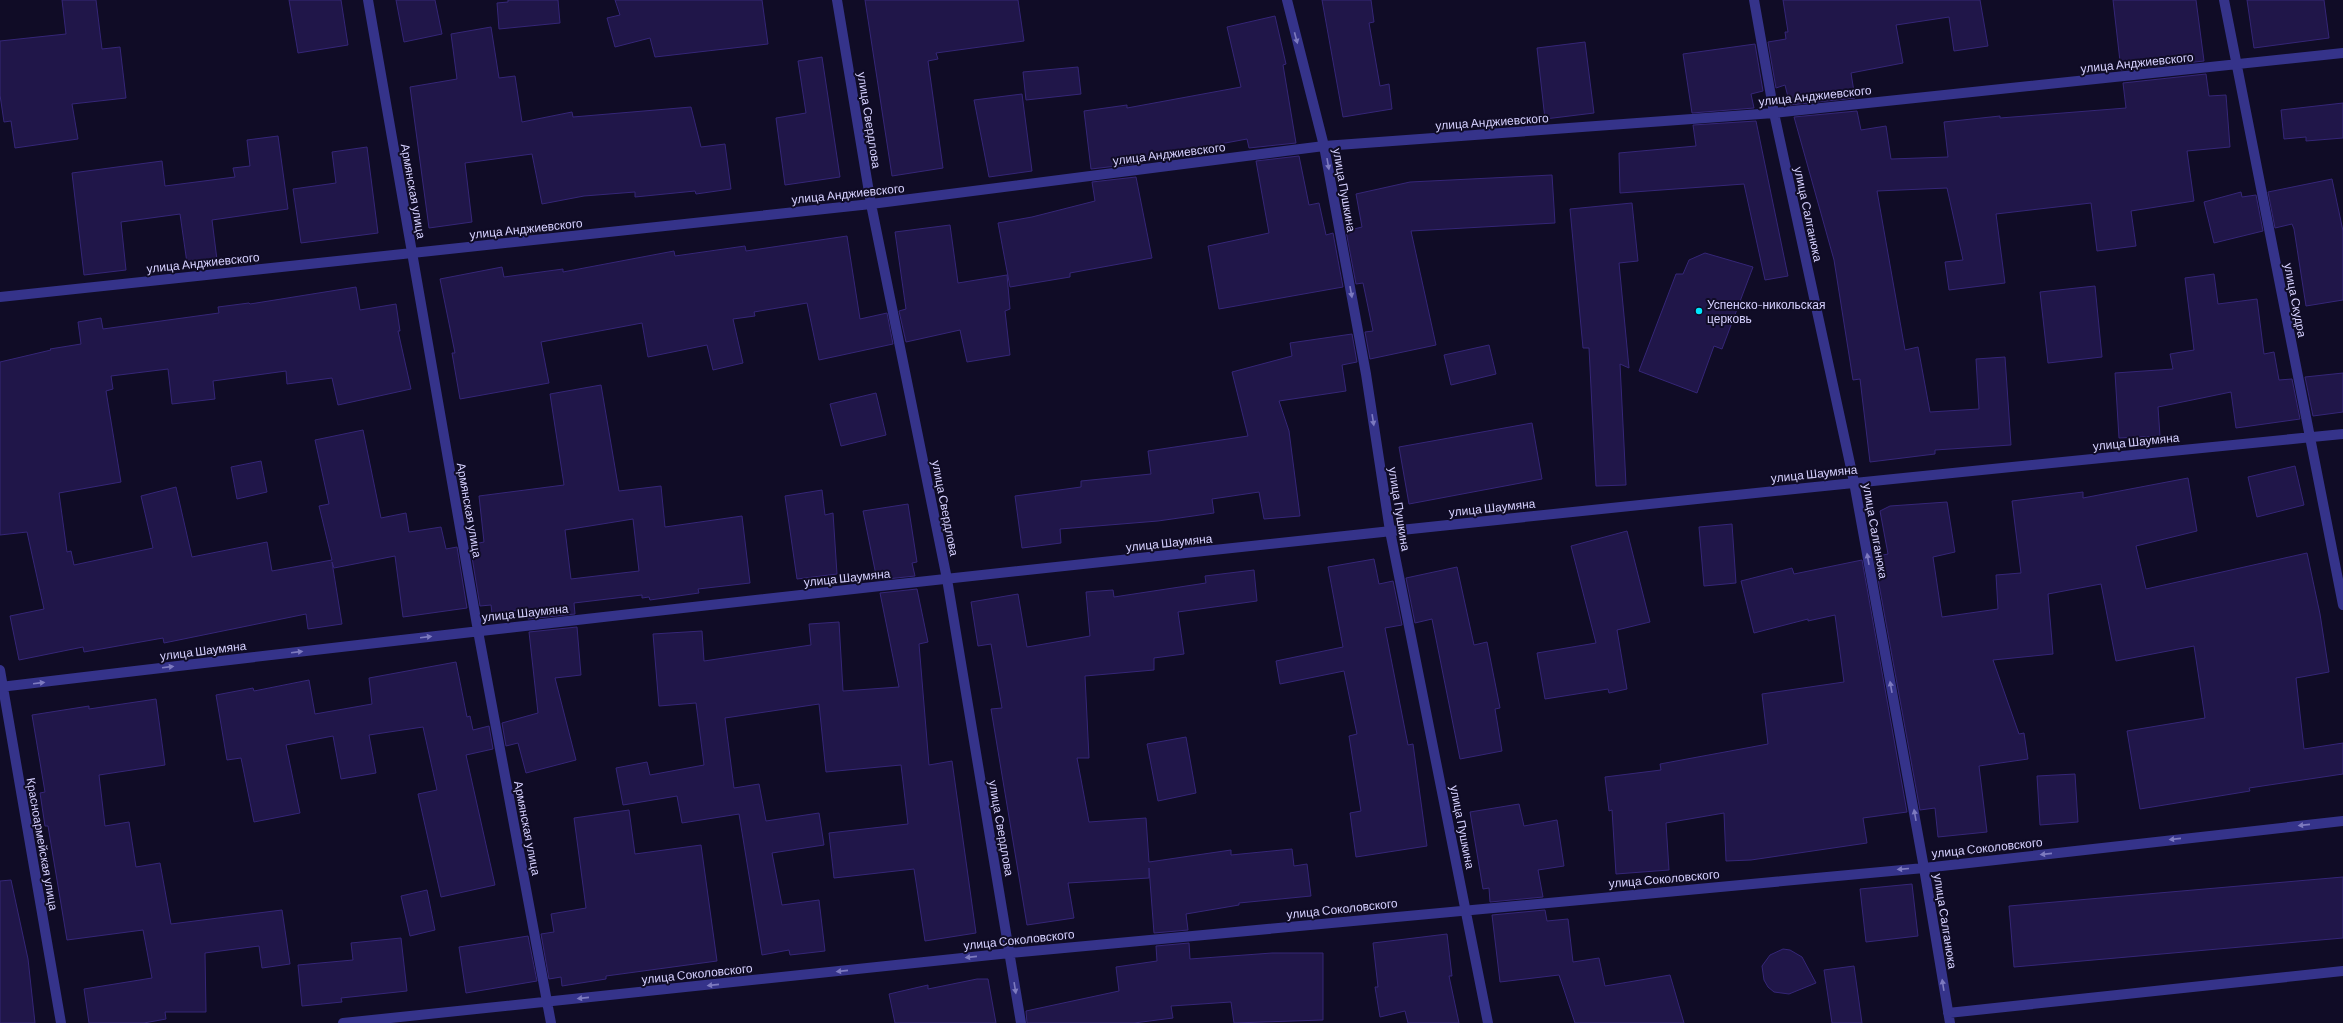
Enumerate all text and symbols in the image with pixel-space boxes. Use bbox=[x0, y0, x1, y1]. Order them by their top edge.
one-way arrow bbox=[1294, 32, 1300, 44]
street label: улица Анджиевского bbox=[2080, 49, 2195, 76]
street label: улица Свердлова bbox=[855, 71, 885, 170]
street label: улица Анджиевского bbox=[1758, 82, 1873, 109]
street label: улица Анджиевского bbox=[1435, 110, 1549, 133]
street label: улица Анджиевского bbox=[1112, 139, 1227, 168]
street label: Армянская улица bbox=[398, 142, 429, 240]
street label: улица Пушкина bbox=[1330, 147, 1359, 234]
one-way arrow bbox=[1325, 158, 1331, 170]
street label: улица Салганюка bbox=[1791, 165, 1826, 263]
street label: улица Анджиевского bbox=[791, 180, 906, 207]
street label: улица Анджиевского bbox=[469, 215, 584, 242]
street label: улица Анджиевского bbox=[146, 249, 261, 276]
street label: улица Скудра bbox=[2281, 262, 2310, 339]
one-way arrow bbox=[1348, 286, 1354, 298]
place label: Успенско-никольская церковь bbox=[1707, 297, 1825, 326]
marker: Успенско-никольская церковь bbox=[1694, 306, 1704, 316]
one-way arrow bbox=[1370, 414, 1376, 426]
street label: улица Шаумяна bbox=[2092, 429, 2180, 453]
street label: улица Свердлова bbox=[929, 459, 962, 558]
street label: Армянская улица bbox=[454, 461, 485, 559]
street label: улица Шаумяна bbox=[1770, 461, 1858, 485]
street label: улица Пушкина bbox=[1385, 466, 1414, 552]
street label: улица Салганюка bbox=[1860, 482, 1891, 580]
street label: улица Шаумяна bbox=[1448, 495, 1536, 519]
street label: улица Шаумяна bbox=[1125, 530, 1213, 554]
one-way arrow bbox=[1865, 553, 1871, 565]
street label: улица Шаумяна bbox=[803, 565, 891, 589]
street label: улица Шаумяна bbox=[481, 600, 569, 624]
one-way arrow bbox=[420, 634, 432, 640]
street label: улица Шаумяна bbox=[159, 638, 247, 663]
one-way arrow bbox=[291, 649, 303, 655]
one-way arrow bbox=[162, 664, 174, 671]
one-way arrow bbox=[33, 680, 45, 686]
one-way arrow bbox=[1888, 681, 1894, 693]
street label: Красноармейская улица bbox=[23, 776, 62, 912]
street label: Армянская улица bbox=[511, 779, 544, 877]
street label: улица Свердлова bbox=[986, 779, 1017, 878]
street label: улица Пушкина bbox=[1447, 784, 1478, 871]
one-way arrow bbox=[1911, 809, 1917, 821]
one-way arrow bbox=[2298, 822, 2310, 828]
street label: улица Соколовского bbox=[1931, 834, 2044, 861]
one-way arrow bbox=[2169, 836, 2181, 843]
one-way arrow bbox=[2040, 851, 2052, 857]
street label: улица Соколовского bbox=[1608, 866, 1721, 891]
one-way arrow bbox=[1897, 866, 1909, 873]
street label: улица Салганюка bbox=[1931, 872, 1961, 970]
street label: улица Соколовского bbox=[1286, 895, 1399, 922]
street label: улица Соколовского bbox=[963, 926, 1076, 953]
one-way arrow bbox=[965, 954, 977, 960]
street label: улица Соколовского bbox=[641, 960, 754, 987]
one-way arrow bbox=[836, 967, 848, 974]
one-way arrow bbox=[1940, 978, 1946, 991]
one-way arrow bbox=[707, 981, 719, 988]
one-way arrow bbox=[1012, 982, 1018, 994]
one-way arrow bbox=[577, 995, 589, 1002]

